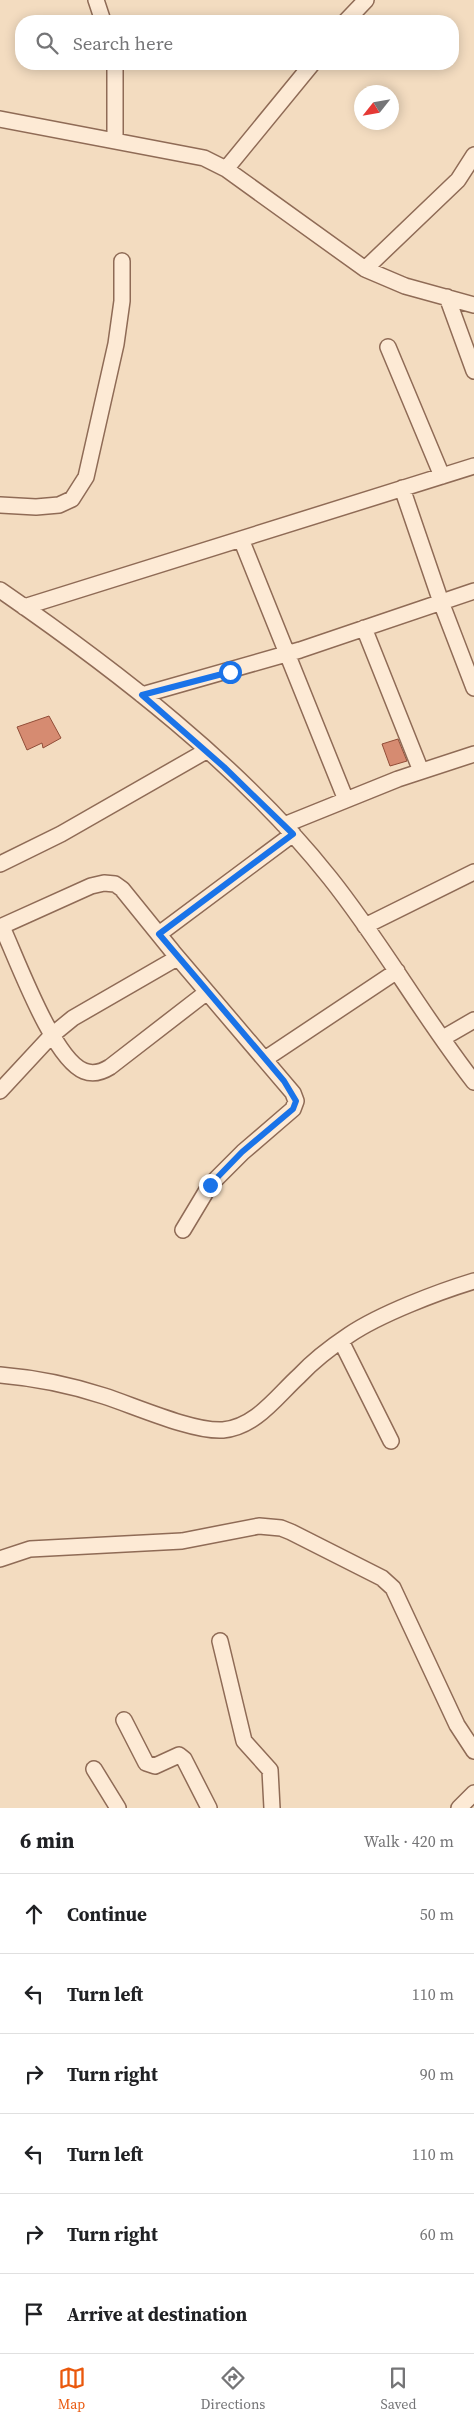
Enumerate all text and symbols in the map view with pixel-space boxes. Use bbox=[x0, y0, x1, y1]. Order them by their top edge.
search box bbox=[15, 15, 459, 70]
icon: search bbox=[33, 29, 61, 57]
text: Search here bbox=[73, 30, 173, 56]
north arrow bbox=[354, 85, 399, 130]
route start bbox=[219, 661, 242, 684]
route end bbox=[199, 1174, 222, 1197]
text: 6 min bbox=[20, 1826, 75, 1855]
text: Walk · 420 m bbox=[364, 1830, 454, 1852]
icon: ahead bbox=[20, 1900, 48, 1928]
text: Continue bbox=[67, 1901, 147, 1927]
text: 50 m bbox=[420, 1903, 454, 1925]
icon: left bbox=[20, 1980, 48, 2008]
text: Turn left bbox=[67, 1981, 143, 2007]
text: 110 m bbox=[412, 1983, 454, 2005]
icon: right bbox=[20, 2060, 48, 2088]
text: Turn right bbox=[67, 2061, 158, 2087]
text: 90 m bbox=[420, 2063, 454, 2085]
icon: left bbox=[20, 2140, 48, 2168]
text: Turn left bbox=[67, 2141, 143, 2167]
text: 110 m bbox=[412, 2143, 454, 2165]
icon: right bbox=[20, 2220, 48, 2248]
text: Turn right bbox=[67, 2221, 158, 2247]
text: 60 m bbox=[420, 2223, 454, 2245]
icon: arrive bbox=[20, 2300, 48, 2328]
text: Arrive at destination bbox=[67, 2301, 247, 2327]
tab: Map bbox=[58, 2364, 86, 2414]
tab: Directions bbox=[201, 2364, 265, 2414]
tab: Saved bbox=[381, 2364, 416, 2414]

